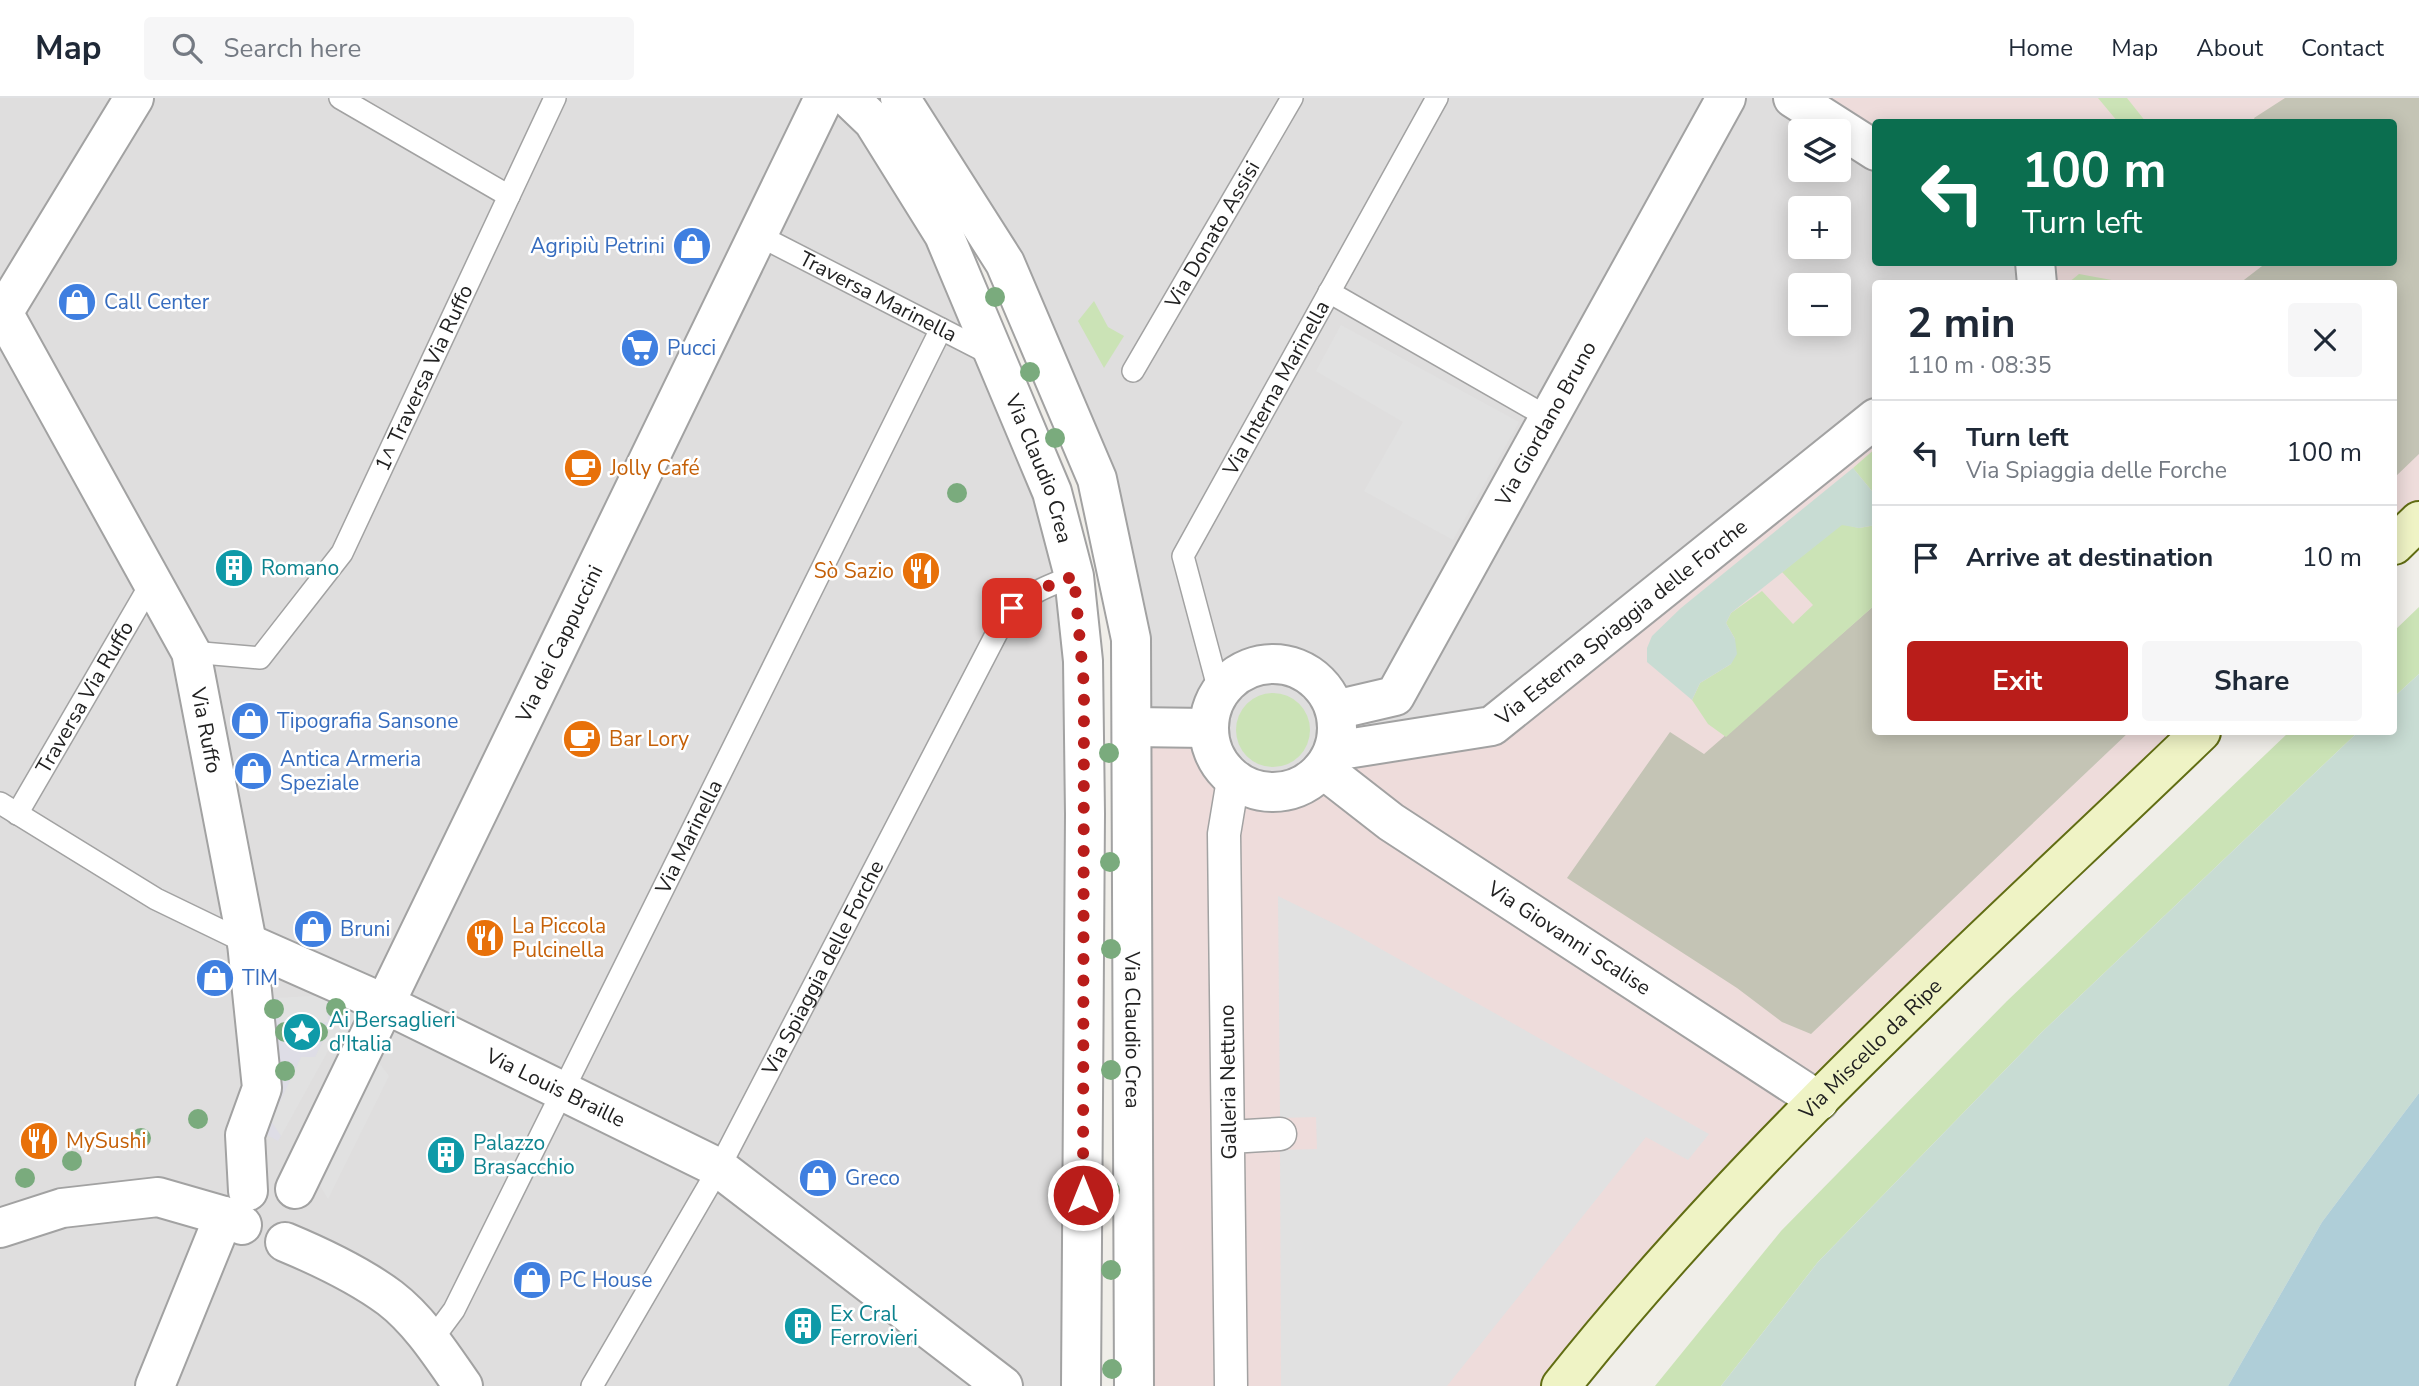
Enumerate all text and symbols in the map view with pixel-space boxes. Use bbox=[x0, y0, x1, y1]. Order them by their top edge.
search box bbox=[144, 17, 634, 80]
text: Map bbox=[35, 26, 102, 71]
icon: search bbox=[168, 29, 206, 67]
text: Search here bbox=[224, 31, 361, 66]
text: Home bbox=[2008, 32, 2073, 64]
text: Map bbox=[2111, 32, 2158, 64]
text: About bbox=[2196, 32, 2263, 64]
text: Contact bbox=[2301, 32, 2384, 64]
map controls bbox=[1788, 119, 1851, 336]
button: layers bbox=[1788, 119, 1851, 182]
text: 100 m bbox=[2022, 137, 2166, 204]
icon: left bbox=[1907, 147, 1998, 238]
street label: Via Donato Assisi bbox=[1158, 156, 1266, 314]
button: + bbox=[1788, 196, 1851, 259]
text: Turn left bbox=[2022, 201, 2142, 244]
shop icon: Agripiù Petrini bbox=[671, 225, 713, 267]
place label: Agripiù Petrini bbox=[530, 232, 665, 260]
street label: Traversa Marinella bbox=[794, 245, 962, 349]
button: − bbox=[1788, 273, 1851, 336]
street label: 1^ Traversa Via Ruffo bbox=[368, 280, 480, 476]
shop icon: Call Center bbox=[56, 281, 98, 323]
place label: Call Center bbox=[104, 288, 210, 316]
street label: Via Interna Marinella bbox=[1216, 295, 1336, 481]
text: 2 min bbox=[1907, 295, 2016, 352]
button: close bbox=[2288, 303, 2362, 377]
supermarket icon: Pucci bbox=[619, 327, 661, 369]
place label: Pucci bbox=[667, 334, 716, 362]
street label: Via Giordano Bruno bbox=[1488, 336, 1603, 512]
text: 110 m · 08:35 bbox=[1907, 350, 2052, 381]
street label: Via Claudio Crea bbox=[998, 389, 1079, 546]
text: Turn left bbox=[1966, 420, 2069, 455]
icon: left bbox=[1907, 434, 1945, 472]
text: 100 m bbox=[2286, 435, 2362, 470]
cafe icon: Jolly Café bbox=[562, 447, 604, 489]
place label: Jolly Café bbox=[609, 454, 700, 482]
text: Via Spiaggia delle Forche bbox=[1966, 455, 2227, 486]
street label: Via Esterna Spiaggia delle Forche bbox=[1489, 513, 1753, 732]
icon: arrive bbox=[1907, 539, 1945, 577]
text: Arrive at destination bbox=[1966, 540, 2213, 575]
text: 10 m bbox=[2302, 540, 2362, 575]
building icon: Romano bbox=[213, 547, 255, 589]
restaurant icon: Sò Sazio bbox=[900, 550, 942, 592]
place label: Romano bbox=[261, 554, 339, 582]
place label: Sò Sazio bbox=[814, 557, 894, 585]
street label: Via dei Cappuccini bbox=[509, 560, 609, 728]
pin bbox=[982, 578, 1042, 638]
icon: arrive bbox=[993, 589, 1031, 627]
street label: Traversa Via Ruffo bbox=[29, 616, 140, 779]
button: Exit bbox=[1907, 641, 2128, 721]
button: Share bbox=[2142, 641, 2362, 721]
street label: Via Ruffo bbox=[184, 684, 228, 775]
shop icon: Tipografia Sansone bbox=[229, 700, 271, 742]
place label: Tipografia Sansone bbox=[277, 707, 458, 735]
cafe icon: Bar Lory bbox=[561, 718, 603, 760]
place label: Bar Lory bbox=[609, 725, 689, 753]
place label: Antica Armeria Speziale bbox=[280, 745, 421, 797]
shop icon: Antica Armeria Speziale bbox=[232, 750, 274, 792]
street label: Via Marinella bbox=[648, 775, 729, 899]
street label: Via Spiaggia delle Forche bbox=[755, 855, 890, 1081]
street label: Via Giovanni Scalise bbox=[1481, 874, 1656, 1002]
shop icon: Bruni bbox=[292, 908, 334, 950]
place label: La Piccola Pulcinella bbox=[512, 912, 606, 964]
place label: Bruni bbox=[340, 915, 390, 943]
restaurant icon: La Piccola Pulcinella bbox=[464, 917, 506, 959]
street label: Via Claudio Crea bbox=[1118, 950, 1147, 1109]
shop icon: TIM bbox=[194, 957, 236, 999]
place label: TIM bbox=[242, 964, 278, 992]
street label: Via Miscello da Ripe bbox=[1792, 972, 1948, 1126]
street label: Galleria Nettuno bbox=[1213, 1004, 1243, 1160]
place label: Ai Bersaglieri d'Italia bbox=[329, 1006, 456, 1058]
place icon: Ai Bersaglieri d'Italia bbox=[281, 1011, 323, 1053]
street label: Via Louis Braille bbox=[480, 1041, 630, 1134]
restaurant icon: MySushi bbox=[18, 1120, 60, 1162]
place label: MySushi bbox=[66, 1127, 146, 1155]
place label: Palazzo Brasacchio bbox=[473, 1129, 575, 1181]
building icon: Palazzo Brasacchio bbox=[425, 1134, 467, 1176]
shop icon: Greco bbox=[797, 1157, 839, 1199]
position arrow bbox=[1046, 1158, 1120, 1232]
place label: Greco bbox=[845, 1164, 900, 1192]
shop icon: PC House bbox=[511, 1259, 553, 1301]
place label: PC House bbox=[559, 1266, 652, 1294]
place label: Ex Cral Ferrovieri bbox=[830, 1300, 918, 1352]
building icon: Ex Cral Ferrovieri bbox=[782, 1305, 824, 1347]

